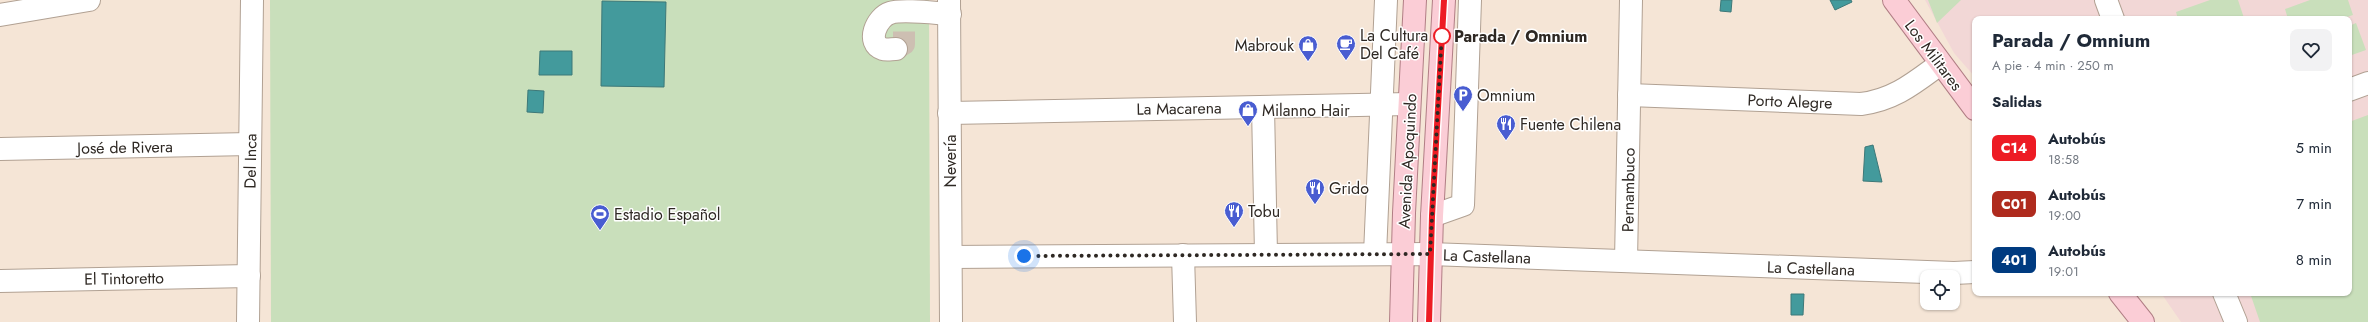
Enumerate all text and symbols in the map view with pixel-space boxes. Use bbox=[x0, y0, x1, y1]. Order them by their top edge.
street label: Los Militares bbox=[1899, 15, 1968, 96]
place label: La Cultura Del Café bbox=[1360, 24, 1428, 65]
place label: Parada / Omnium bbox=[1454, 25, 1587, 48]
marker: Parada / Omnium bbox=[1433, 27, 1451, 45]
text: Parada / Omnium bbox=[1992, 27, 2150, 54]
button: heart bbox=[2290, 29, 2332, 71]
cafe icon: La Cultura Del Café bbox=[1335, 33, 1357, 61]
place label: Mabrouk bbox=[1235, 34, 1295, 57]
shop icon: Mabrouk bbox=[1297, 34, 1319, 62]
text: A pie · 4 min · 250 m bbox=[1992, 56, 2114, 75]
parking icon: Omnium bbox=[1452, 84, 1474, 112]
place label: Omnium bbox=[1477, 84, 1536, 107]
street label: Porto Alegre bbox=[1747, 89, 1833, 114]
text: Salidas bbox=[1992, 91, 2042, 113]
street label: Avenida Apoquindo bbox=[1392, 93, 1423, 229]
street label: La Macarena bbox=[1136, 96, 1222, 121]
shop icon: Milanno Hair bbox=[1237, 99, 1259, 127]
place label: Milanno Hair bbox=[1262, 99, 1350, 122]
restaurant icon: Fuente Chilena bbox=[1495, 113, 1517, 141]
place label: Fuente Chilena bbox=[1520, 113, 1621, 136]
text: Autobús bbox=[2048, 128, 2106, 150]
street label: Del Inca bbox=[239, 133, 262, 189]
street label: José de Rivera bbox=[75, 135, 173, 160]
street label: Nevería bbox=[939, 135, 962, 187]
text: 5 min bbox=[2296, 137, 2332, 159]
text: C14 bbox=[2001, 138, 2027, 158]
street label: Pernambuco bbox=[1616, 147, 1641, 232]
text: 18:58 bbox=[2048, 150, 2079, 169]
restaurant icon: Grido bbox=[1304, 177, 1326, 205]
place label: Grido bbox=[1329, 177, 1369, 200]
text: Autobús bbox=[2048, 184, 2106, 206]
text: 7 min bbox=[2296, 193, 2332, 215]
text: C01 bbox=[2001, 194, 2027, 214]
restaurant icon: Tobu bbox=[1223, 200, 1245, 228]
place label: Tobu bbox=[1248, 200, 1280, 223]
sports icon: Estadio Español bbox=[589, 203, 611, 231]
place label: Estadio Español bbox=[614, 203, 720, 226]
text: 19:00 bbox=[2048, 206, 2081, 225]
text: Autobús bbox=[2048, 240, 2106, 262]
street label: La Castellana bbox=[1443, 243, 1531, 270]
your location bbox=[1014, 246, 1034, 266]
text: 8 min bbox=[2296, 249, 2332, 271]
text: 401 bbox=[2001, 250, 2027, 270]
street label: La Castellana bbox=[1767, 255, 1855, 282]
text: 19:01 bbox=[2048, 262, 2079, 281]
street label: El Tintoretto bbox=[84, 266, 164, 291]
map controls bbox=[1920, 270, 1960, 310]
button: locate bbox=[1920, 270, 1960, 310]

